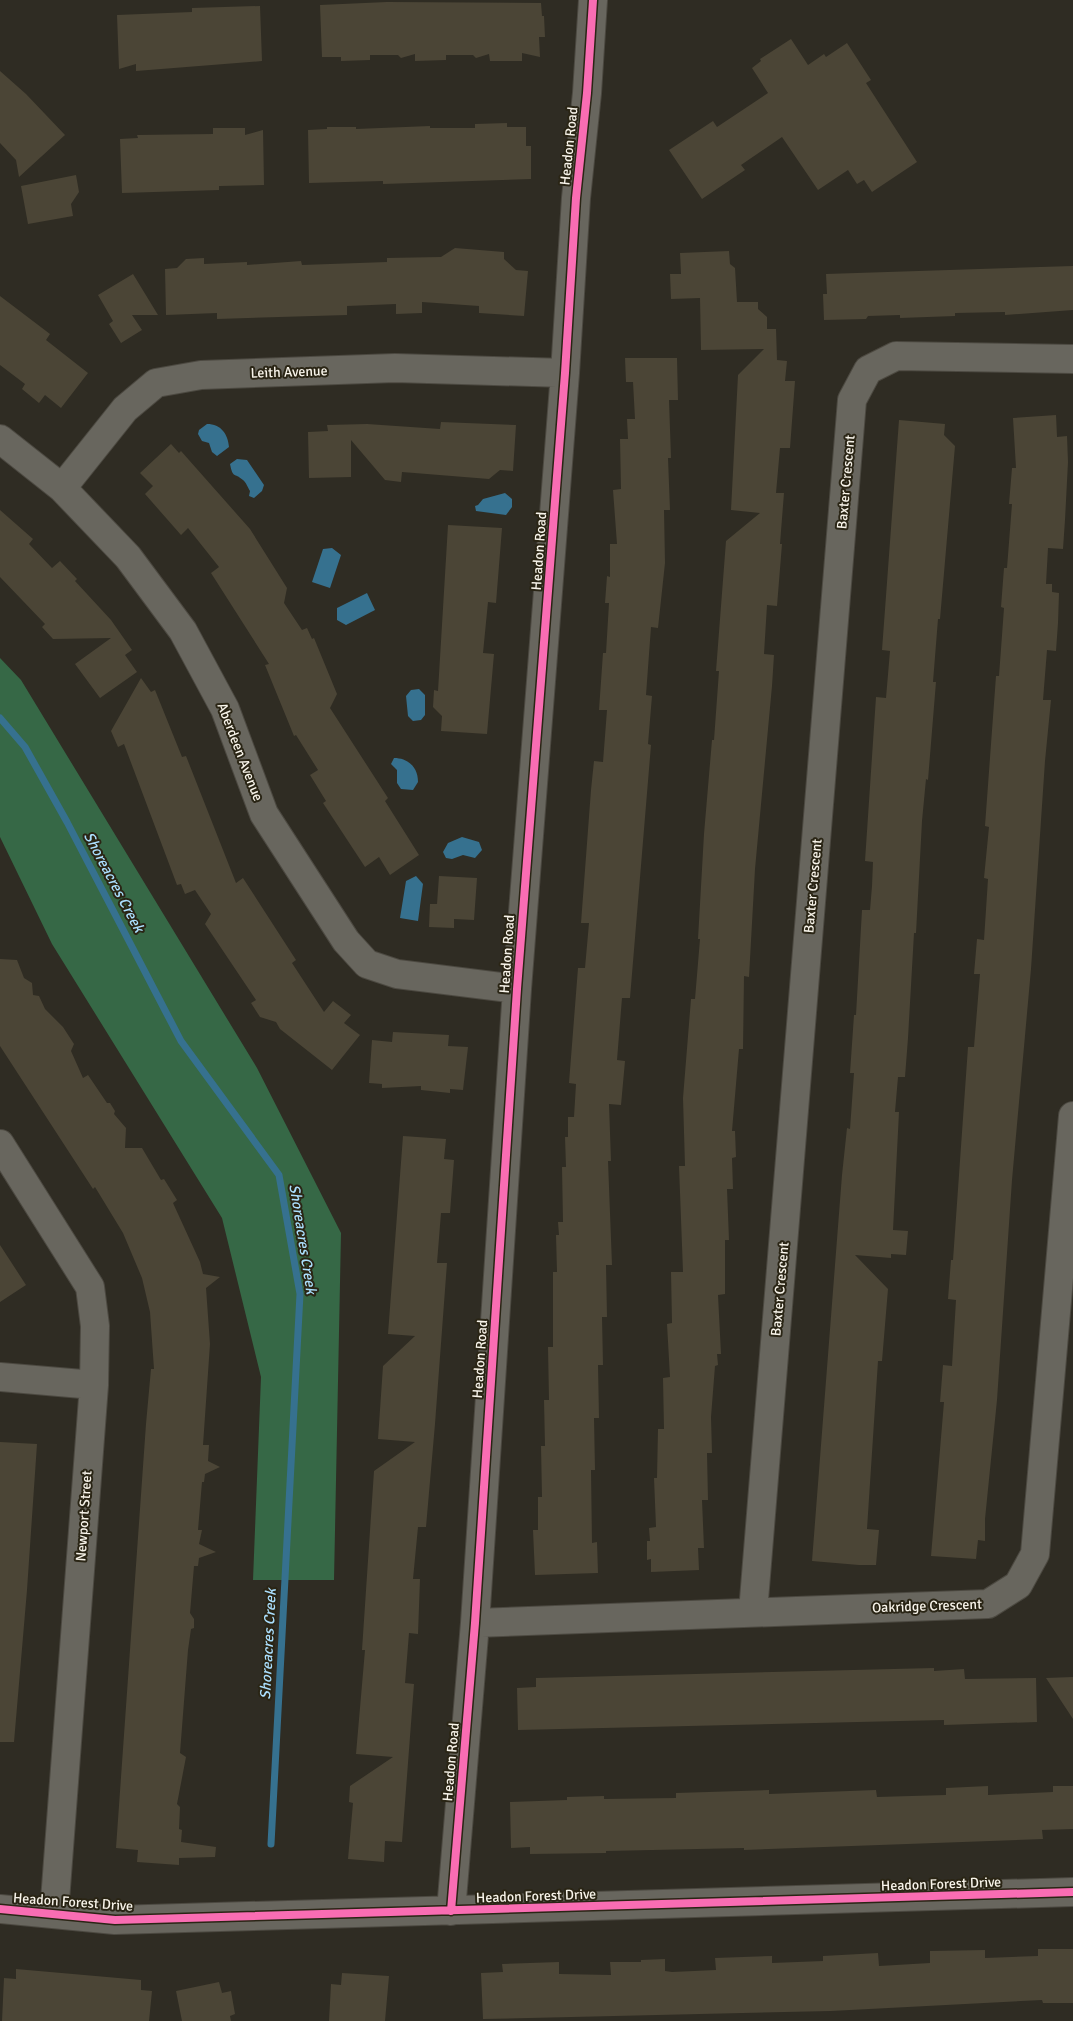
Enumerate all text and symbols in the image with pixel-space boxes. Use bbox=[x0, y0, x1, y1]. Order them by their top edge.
street label: Headon Road bbox=[556, 106, 582, 186]
street label: Leith Avenue bbox=[250, 362, 328, 382]
street label: Baxter Crescent bbox=[833, 434, 859, 530]
street label: Headon Road bbox=[528, 511, 550, 591]
street label: Aberdeen Avenue bbox=[213, 700, 267, 804]
water label: Shoreacres Creek bbox=[80, 829, 149, 937]
street label: Baxter Crescent bbox=[800, 838, 826, 934]
street label: Headon Road bbox=[496, 914, 518, 994]
water label: Shoreacres Creek bbox=[285, 1183, 321, 1297]
street label: Baxter Crescent bbox=[767, 1241, 793, 1337]
street label: Headon Road bbox=[469, 1319, 491, 1399]
street label: Newport Street bbox=[72, 1470, 96, 1562]
water label: Shoreacres Creek bbox=[256, 1587, 280, 1700]
street label: Oakridge Crescent bbox=[872, 1596, 982, 1616]
street label: Headon Road bbox=[439, 1722, 463, 1802]
street label: Headon Forest Drive bbox=[881, 1873, 1001, 1895]
street label: Headon Forest Drive bbox=[476, 1885, 596, 1907]
street label: Headon Forest Drive bbox=[12, 1889, 134, 1915]

